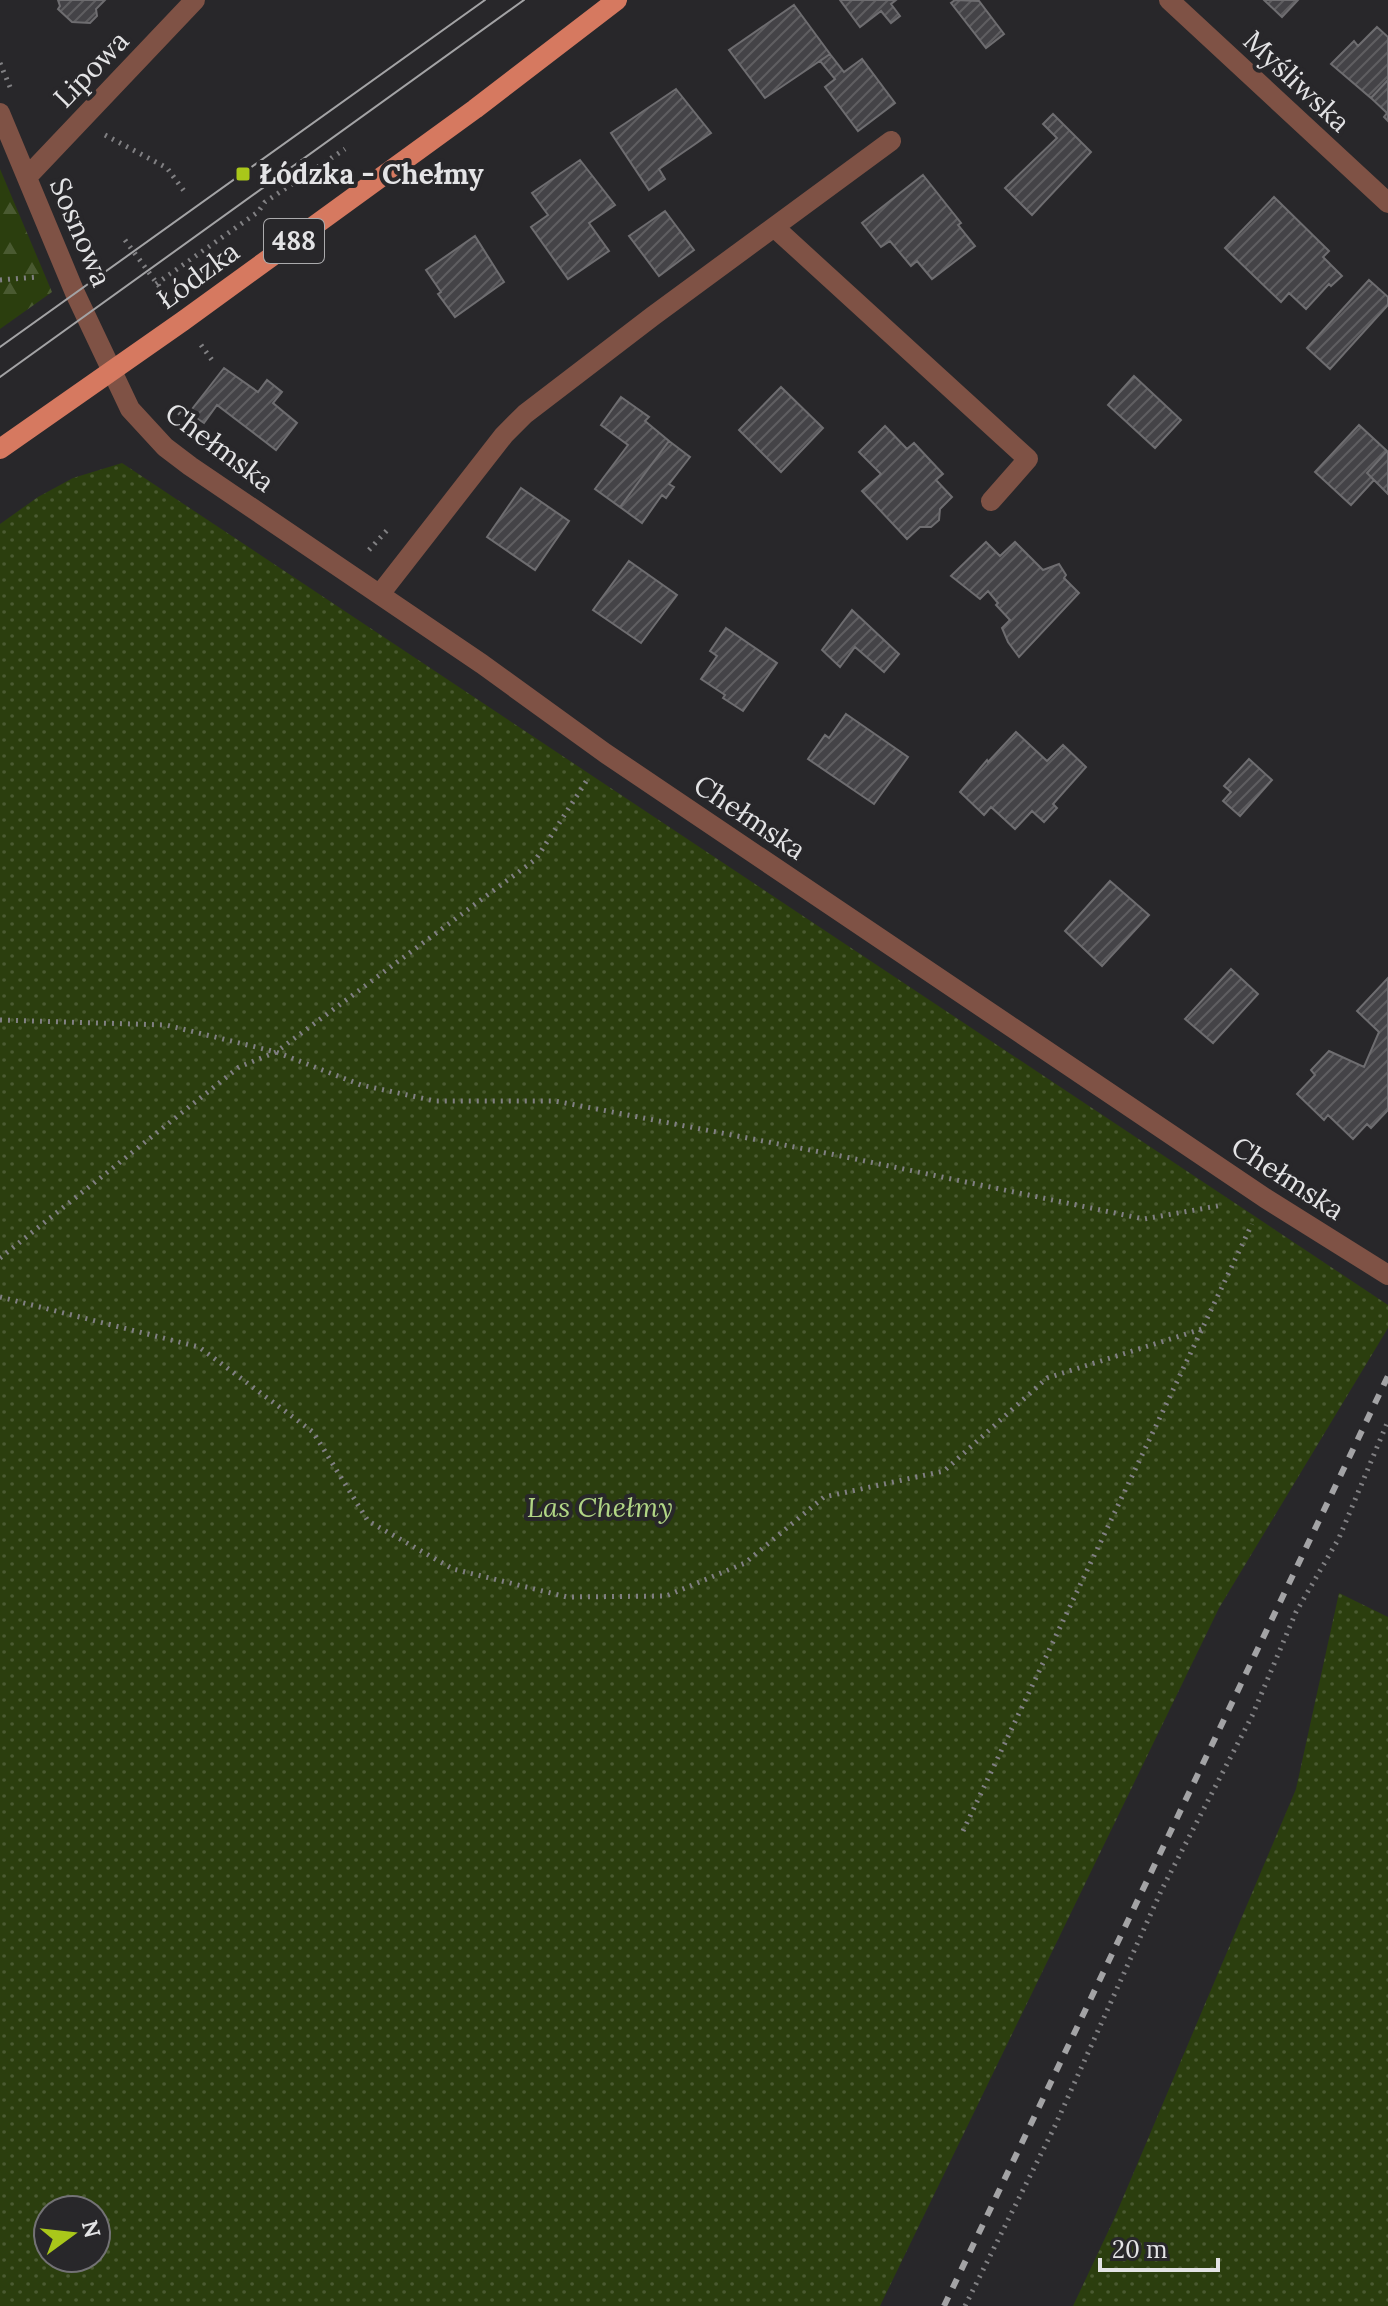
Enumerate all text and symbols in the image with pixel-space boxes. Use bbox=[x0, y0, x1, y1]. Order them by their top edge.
street label: Myśliwska bbox=[1236, 22, 1358, 140]
street label: Lipowa bbox=[46, 23, 136, 115]
place label: Łódzka - Chełmy bbox=[259, 156, 484, 192]
marker: Łódzka - Chełmy bbox=[234, 165, 252, 183]
street label: Sosnowa bbox=[42, 172, 120, 292]
road number: 488 bbox=[264, 219, 324, 263]
street label: Łódzka bbox=[150, 233, 246, 317]
street label: Chełmska bbox=[158, 394, 282, 500]
street label: Chełmska bbox=[687, 766, 813, 868]
street label: Chełmska bbox=[1225, 1128, 1351, 1228]
park label: Las Chełmy bbox=[527, 1489, 673, 1525]
north arrow bbox=[32, 2194, 112, 2274]
text: N bbox=[76, 2217, 107, 2241]
scale bar bbox=[1100, 2222, 1218, 2272]
text: 20 m bbox=[1112, 2234, 1168, 2265]

